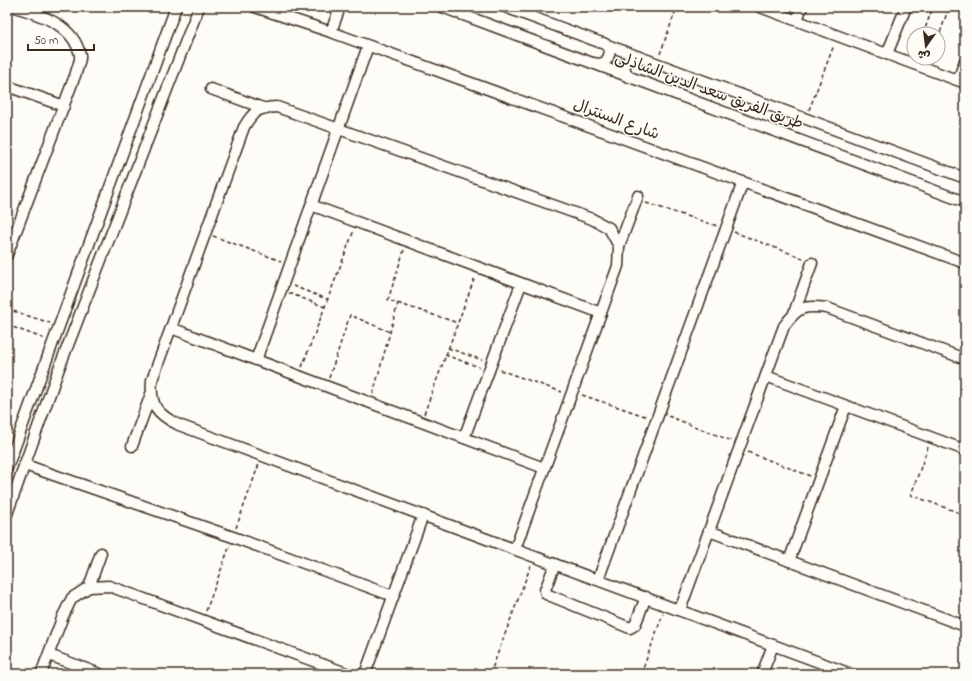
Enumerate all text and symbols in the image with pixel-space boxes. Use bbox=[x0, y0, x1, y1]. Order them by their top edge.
scale bar bbox=[28, 26, 94, 52]
north arrow bbox=[906, 26, 946, 66]
text: 50 m bbox=[34, 32, 58, 50]
street label: طريق الفريق سعد الدين الشاذلى bbox=[612, 46, 806, 136]
text: ش bbox=[916, 46, 932, 64]
street label: شارع السنترال bbox=[569, 93, 663, 147]

